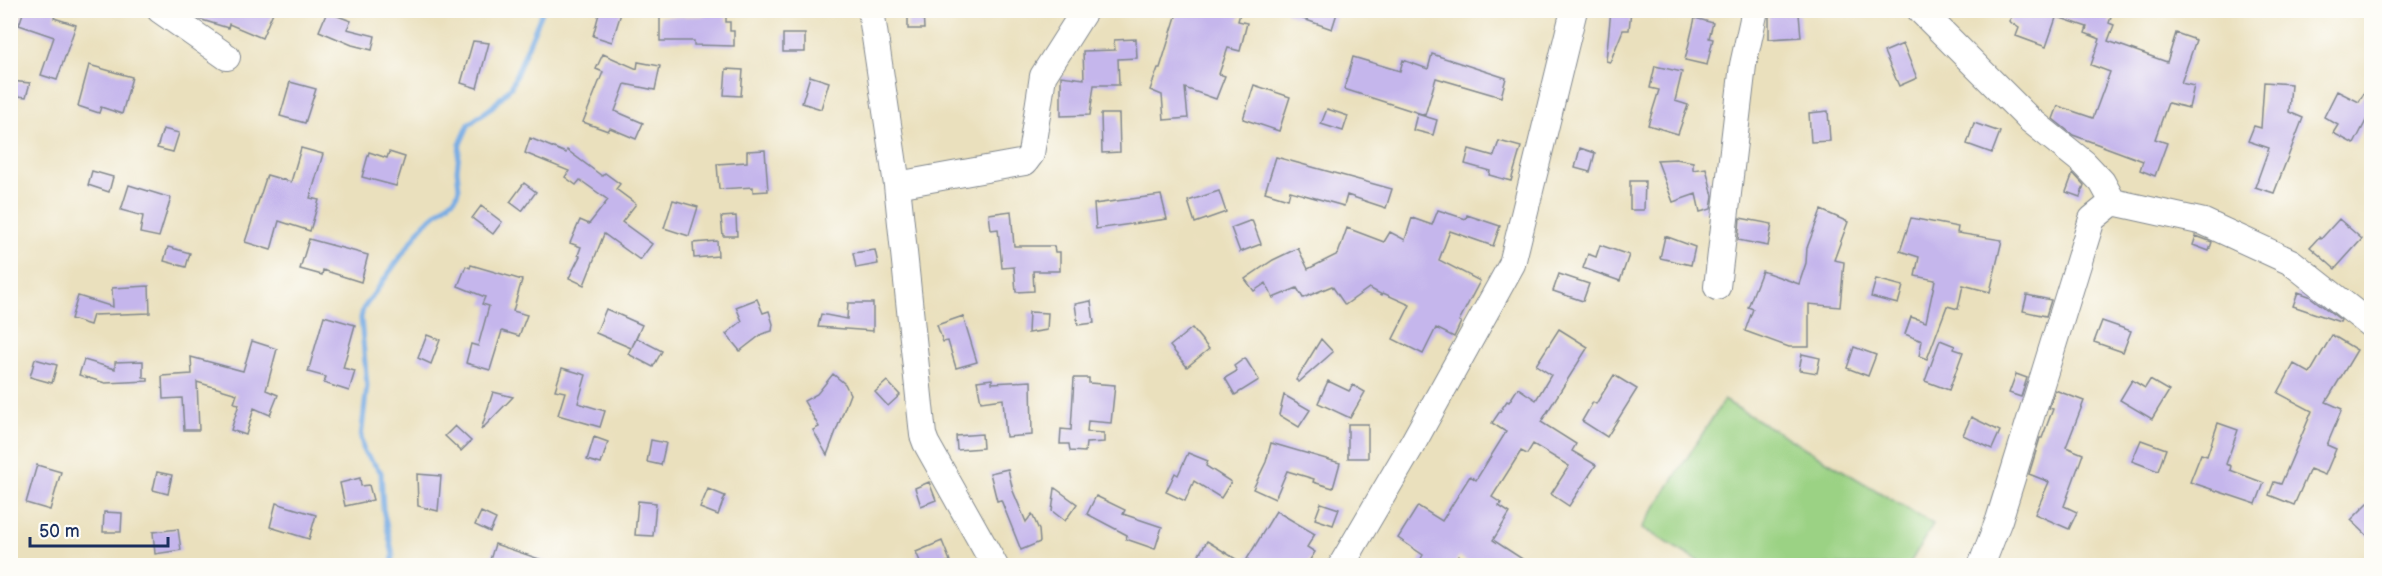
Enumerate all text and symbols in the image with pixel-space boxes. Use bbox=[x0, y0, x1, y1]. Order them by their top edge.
scale bar bbox=[30, 510, 168, 548]
text: 50 m bbox=[39, 521, 80, 542]

